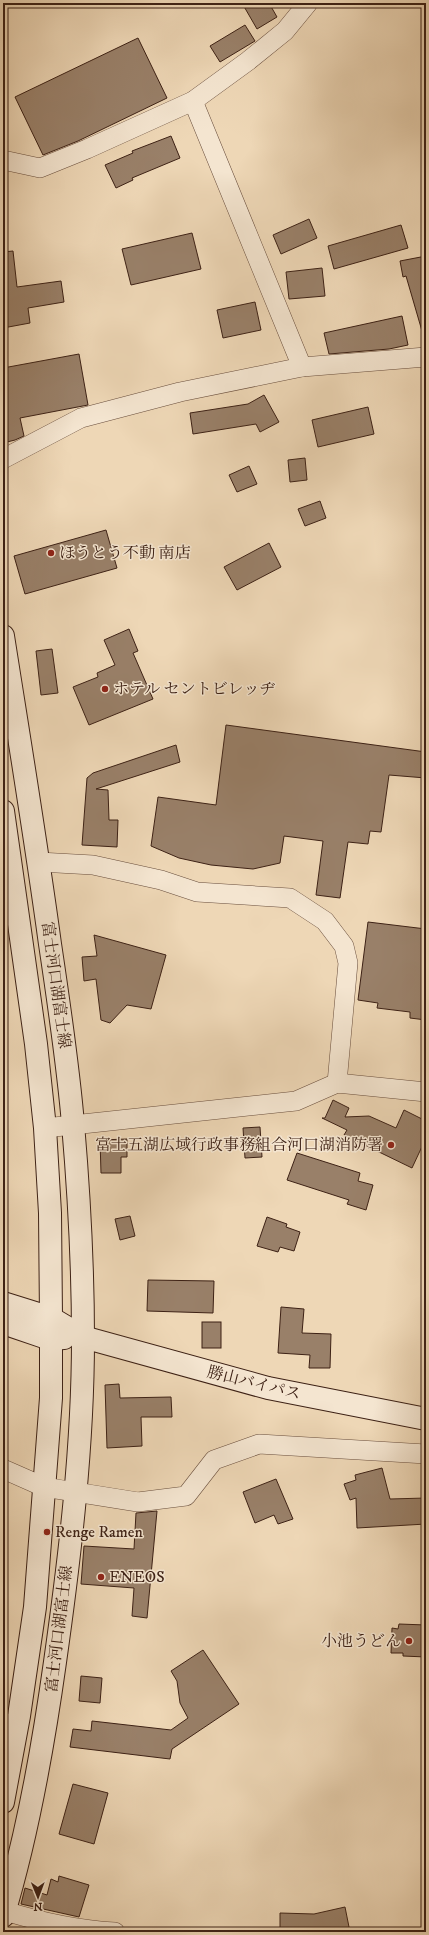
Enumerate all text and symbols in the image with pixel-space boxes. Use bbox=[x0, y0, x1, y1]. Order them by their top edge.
place label: ほうとう不動 南店 bbox=[59, 543, 190, 563]
marker: ほうとう不動 南店 bbox=[46, 548, 56, 558]
place label: ホテル セントビレッヂ bbox=[113, 679, 275, 699]
marker: ホテル セントビレッヂ bbox=[100, 684, 110, 694]
street label: 富士河口湖富士線 bbox=[37, 920, 75, 1050]
place label: 富士五湖広域行政事務組合河口湖消防署 bbox=[95, 1135, 383, 1155]
marker: 富士五湖広域行政事務組合河口湖消防署 bbox=[386, 1140, 396, 1150]
street label: 勝山バイパス bbox=[205, 1362, 303, 1404]
place label: Renge Ramen bbox=[55, 1522, 143, 1542]
marker: Renge Ramen bbox=[42, 1527, 52, 1537]
street label: 富士河口湖富士線 bbox=[41, 1564, 77, 1694]
place label: ENEOS bbox=[109, 1567, 165, 1587]
marker: ENEOS bbox=[96, 1572, 106, 1582]
place label: 小池うどん bbox=[321, 1631, 401, 1651]
marker: 小池うどん bbox=[404, 1636, 414, 1646]
north arrow bbox=[18, 1877, 58, 1917]
text: N bbox=[34, 1899, 43, 1913]

